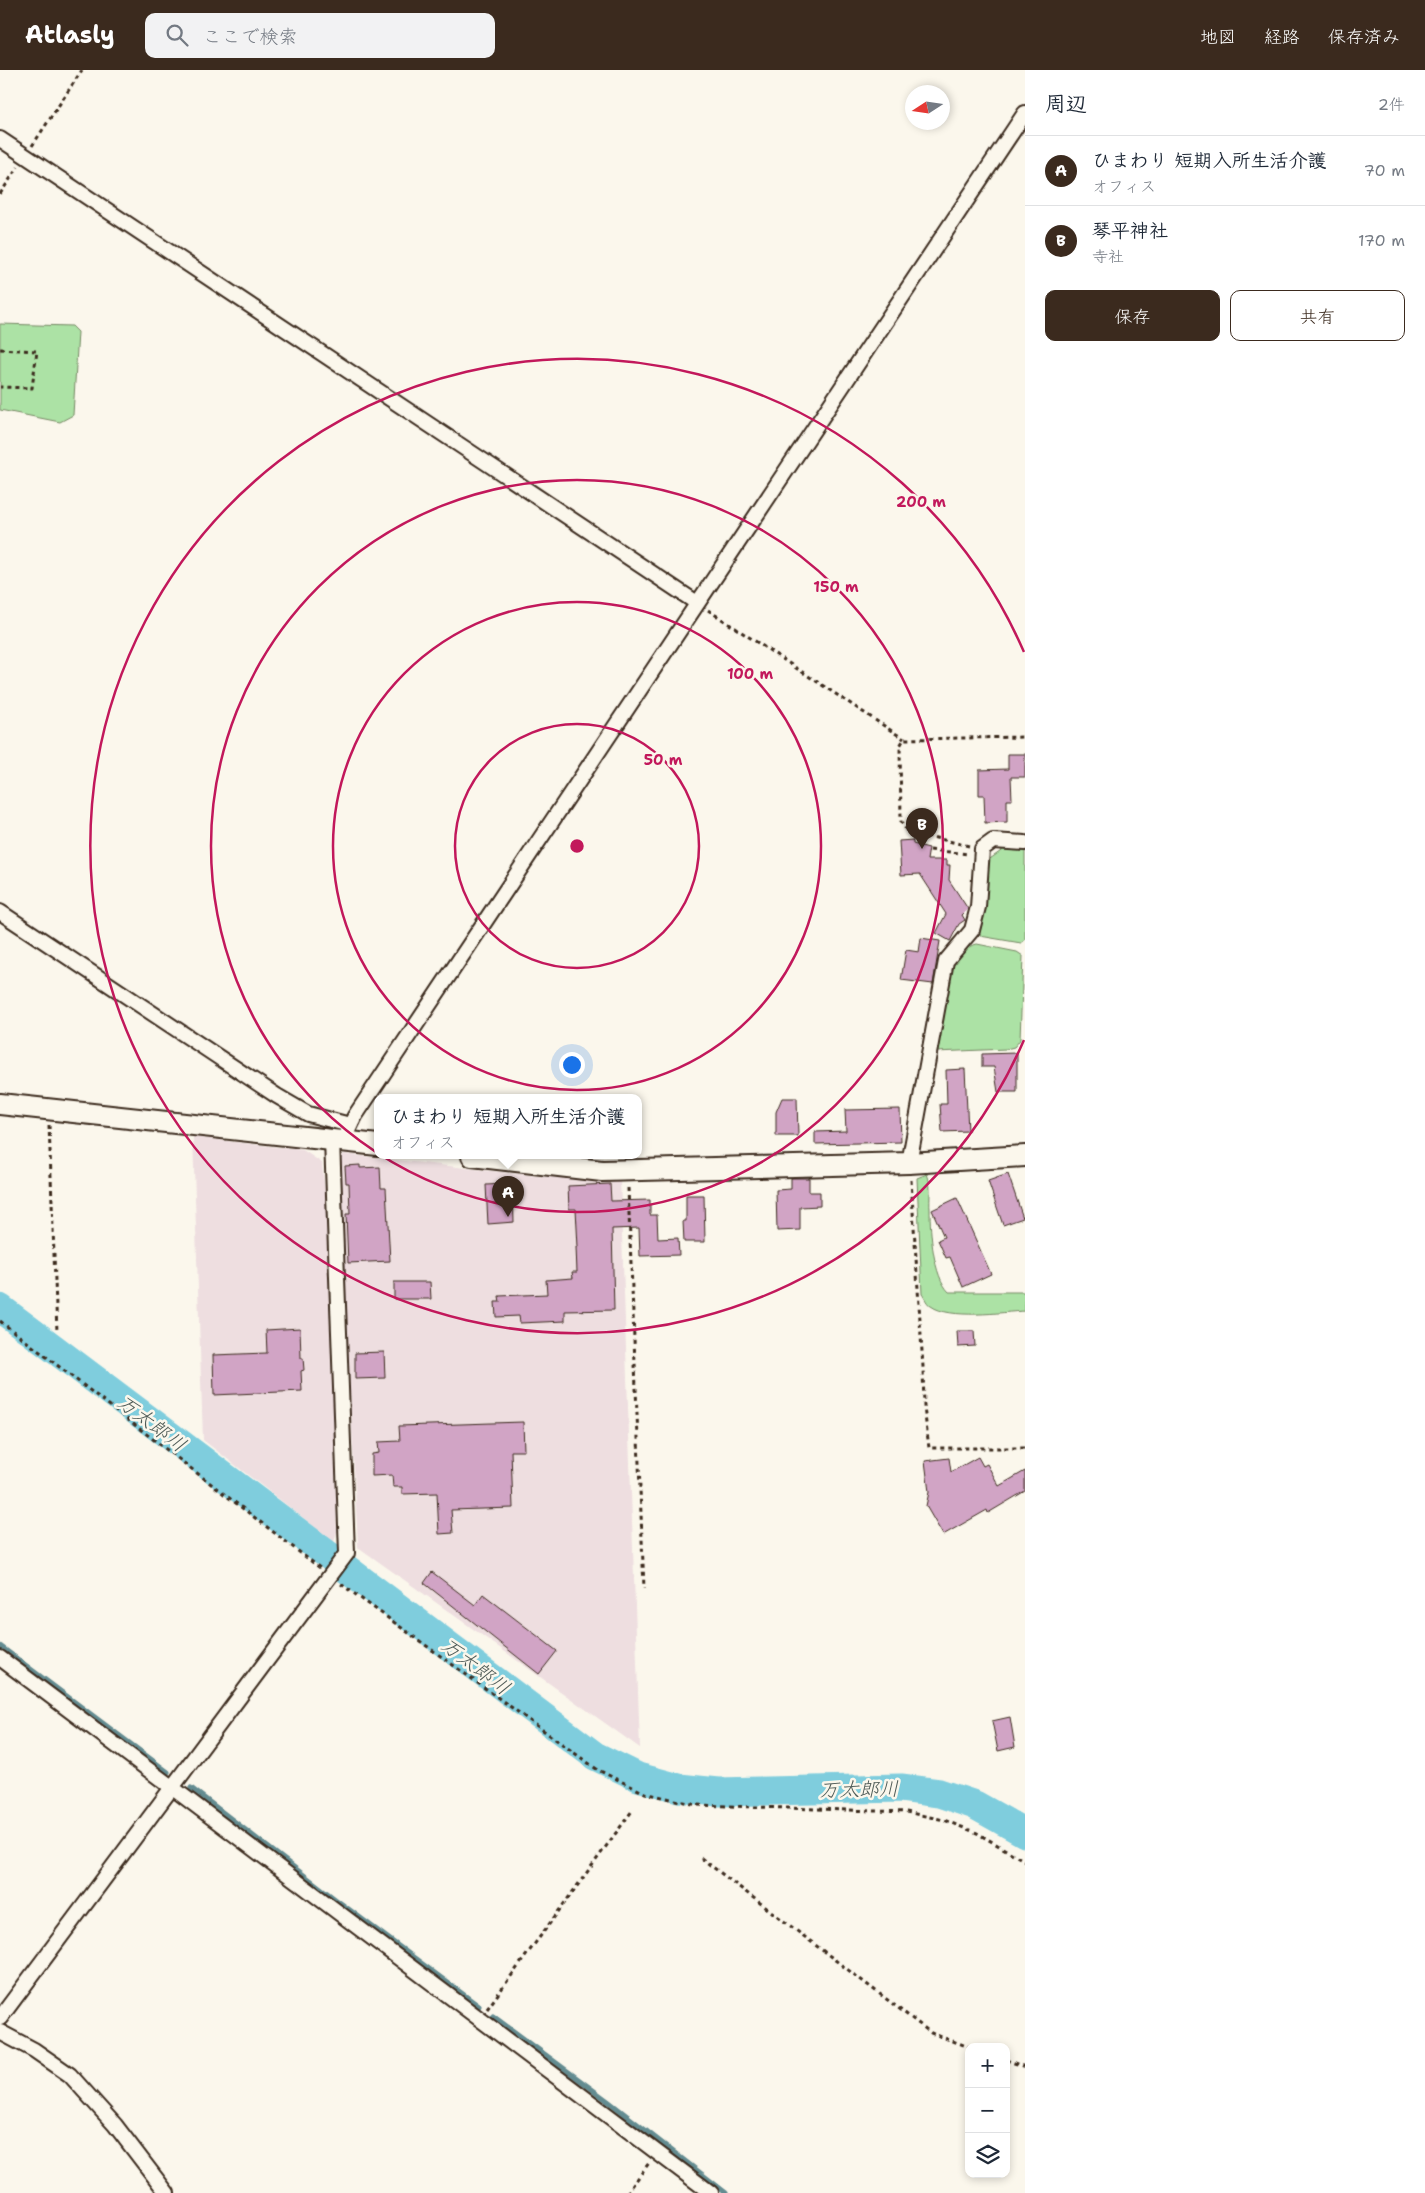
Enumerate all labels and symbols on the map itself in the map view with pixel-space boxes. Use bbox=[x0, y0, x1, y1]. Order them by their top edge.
north arrow bbox=[905, 85, 950, 130]
text: 200 m bbox=[896, 492, 946, 512]
text: 150 m bbox=[813, 577, 859, 597]
text: 100 m bbox=[727, 664, 773, 684]
text: 50 m bbox=[644, 750, 683, 770]
pin: B bbox=[906, 808, 938, 849]
centre of rings bbox=[568, 837, 586, 855]
your location bbox=[559, 1052, 585, 1078]
pin: A bbox=[492, 1176, 524, 1217]
water label: 万太郎川 bbox=[112, 1389, 192, 1457]
water label: 万太郎川 bbox=[436, 1632, 516, 1700]
water label: 万太郎川 bbox=[819, 1775, 899, 1803]

